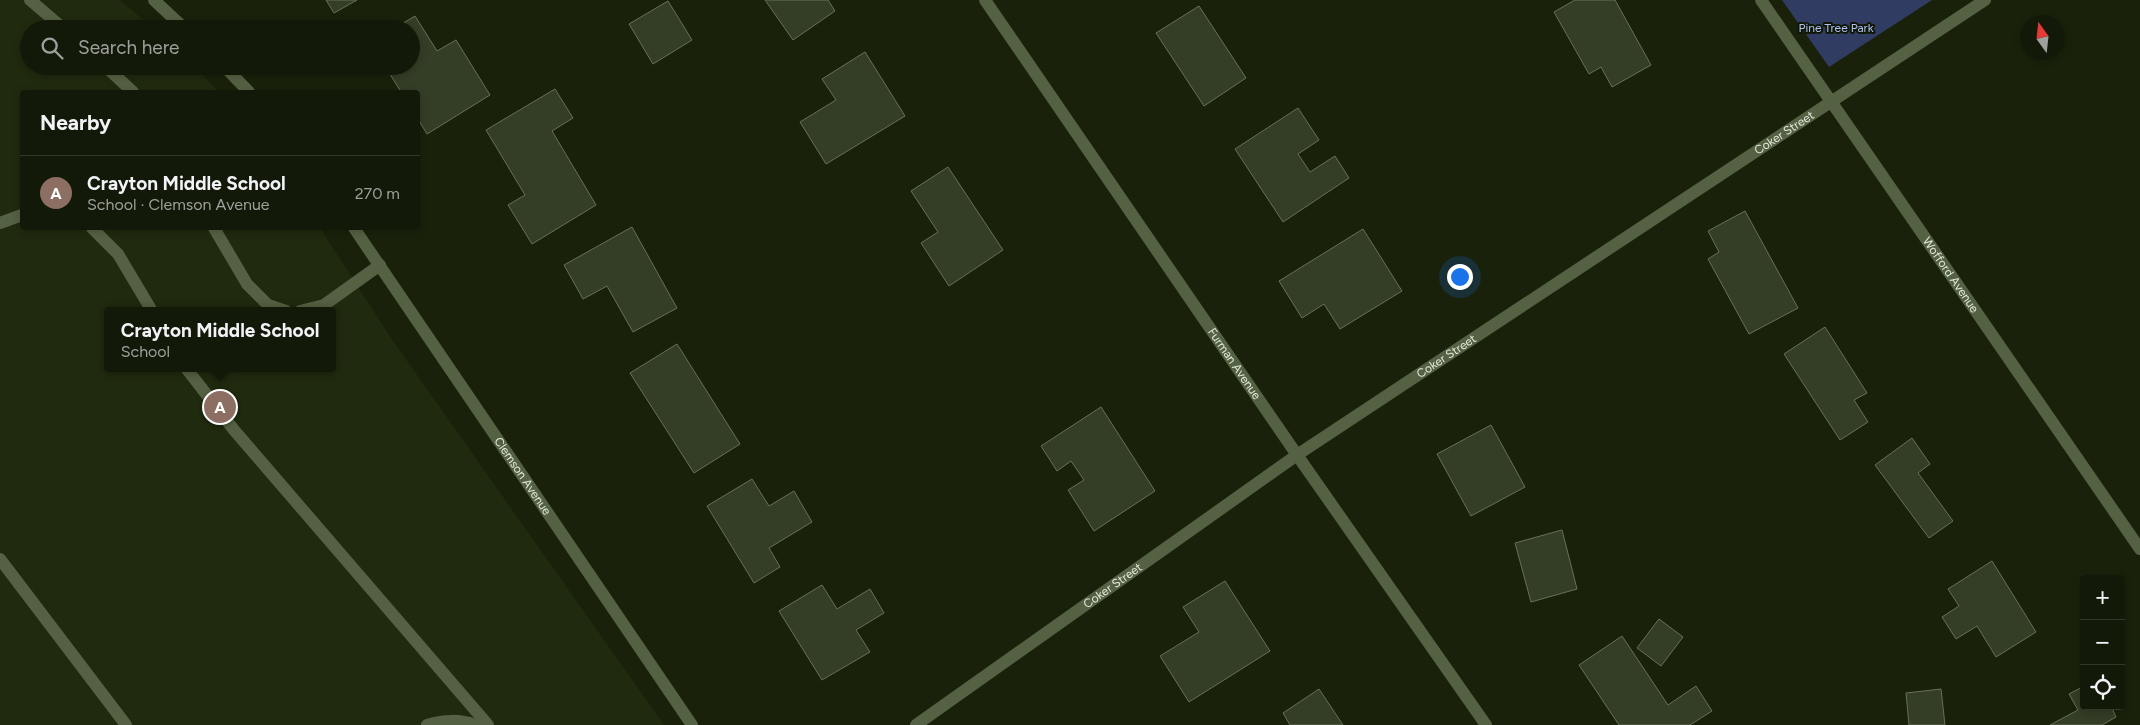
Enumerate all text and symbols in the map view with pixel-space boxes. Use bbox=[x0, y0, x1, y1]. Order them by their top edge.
north arrow bbox=[2020, 15, 2065, 60]
search box bbox=[20, 20, 420, 75]
park label: Pine Tree Park bbox=[1799, 21, 1874, 35]
icon: search bbox=[38, 34, 66, 62]
text: Search here bbox=[78, 36, 180, 59]
street label: Coker Street bbox=[1752, 108, 1817, 158]
text: Nearby bbox=[40, 110, 111, 135]
text: Crayton Middle School bbox=[87, 172, 286, 195]
text: A bbox=[50, 184, 62, 203]
text: 270 m bbox=[355, 184, 400, 203]
text: School · Clemson Avenue bbox=[87, 195, 270, 214]
street label: Wofford Avenue bbox=[1920, 234, 1982, 316]
your location bbox=[1447, 264, 1473, 290]
popup bbox=[104, 307, 336, 372]
text: Crayton Middle School bbox=[121, 319, 319, 342]
street label: Furman Avenue bbox=[1205, 325, 1264, 403]
street label: Coker Street bbox=[1414, 331, 1479, 381]
text: School bbox=[121, 342, 170, 361]
pin: A bbox=[204, 388, 236, 426]
street label: Clemson Avenue bbox=[491, 435, 554, 518]
street label: Coker Street bbox=[1081, 560, 1145, 611]
map controls bbox=[2080, 575, 2125, 710]
button: + bbox=[2080, 575, 2125, 620]
button: − bbox=[2080, 620, 2125, 665]
button: locate bbox=[2080, 665, 2125, 710]

